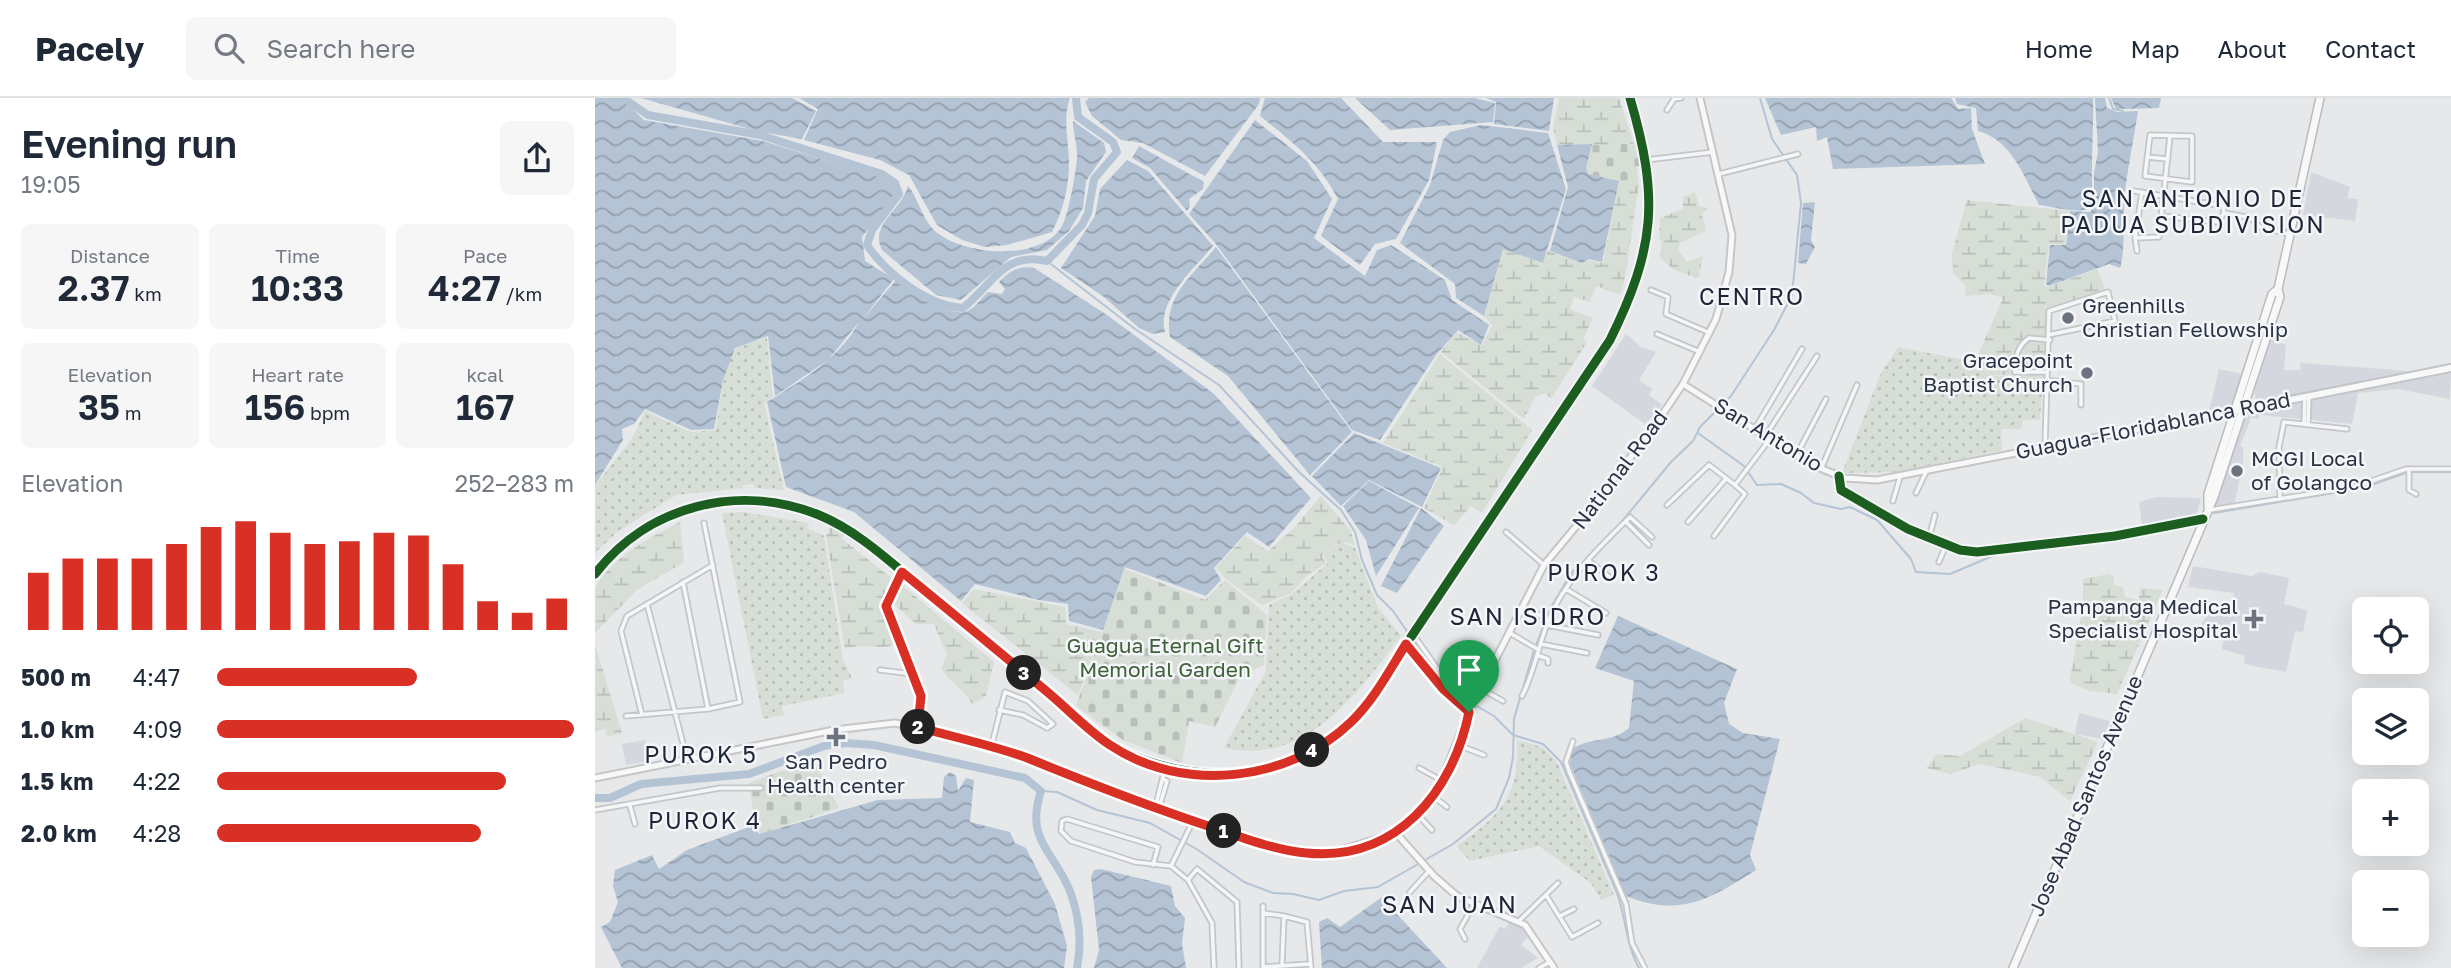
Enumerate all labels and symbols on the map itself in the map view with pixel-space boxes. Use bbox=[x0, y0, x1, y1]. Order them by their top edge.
district label: SAN ANTONIO DE PADUA SUBDIVISION bbox=[2060, 184, 2326, 238]
district label: CENTRO bbox=[1699, 282, 1805, 310]
place label: Greenhills Christian Fellowship bbox=[2082, 292, 2288, 342]
marker: Greenhills Christian Fellowship bbox=[2060, 310, 2076, 326]
place label: Gracepoint Baptist Church bbox=[1923, 347, 2073, 397]
marker: Gracepoint Baptist Church bbox=[2079, 365, 2095, 381]
street label: Guagua-Floridablanca Road bbox=[2013, 386, 2292, 464]
street label: San Antonio bbox=[1709, 391, 1828, 477]
street label: National Road bbox=[1566, 405, 1672, 534]
place label: MCGI Local of Golangco bbox=[2251, 445, 2372, 495]
marker: MCGI Local of Golangco bbox=[2229, 463, 2245, 479]
district label: PUROK 3 bbox=[1547, 558, 1661, 586]
place label: Pampanga Medical Specialist Hospital bbox=[2047, 593, 2238, 643]
district label: SAN ISIDRO bbox=[1450, 601, 1606, 630]
marker: Pampanga Medical Specialist Hospital bbox=[2244, 609, 2264, 629]
park label: Guagua Eternal Gift Memorial Garden bbox=[1066, 632, 1264, 682]
pin bbox=[1439, 640, 1499, 712]
pin: 3 bbox=[1007, 656, 1041, 690]
street label: Jose Abad Santos Avenue bbox=[2022, 671, 2148, 920]
pin: 2 bbox=[901, 710, 935, 744]
marker: San Pedro Health center bbox=[826, 727, 846, 747]
pin: 4 bbox=[1295, 732, 1329, 768]
district label: PUROK 5 bbox=[644, 740, 758, 768]
place label: San Pedro Health center bbox=[767, 748, 905, 798]
district label: PUROK 4 bbox=[648, 806, 762, 834]
pin: 1 bbox=[1207, 814, 1241, 848]
district label: SAN JUAN bbox=[1382, 889, 1518, 918]

